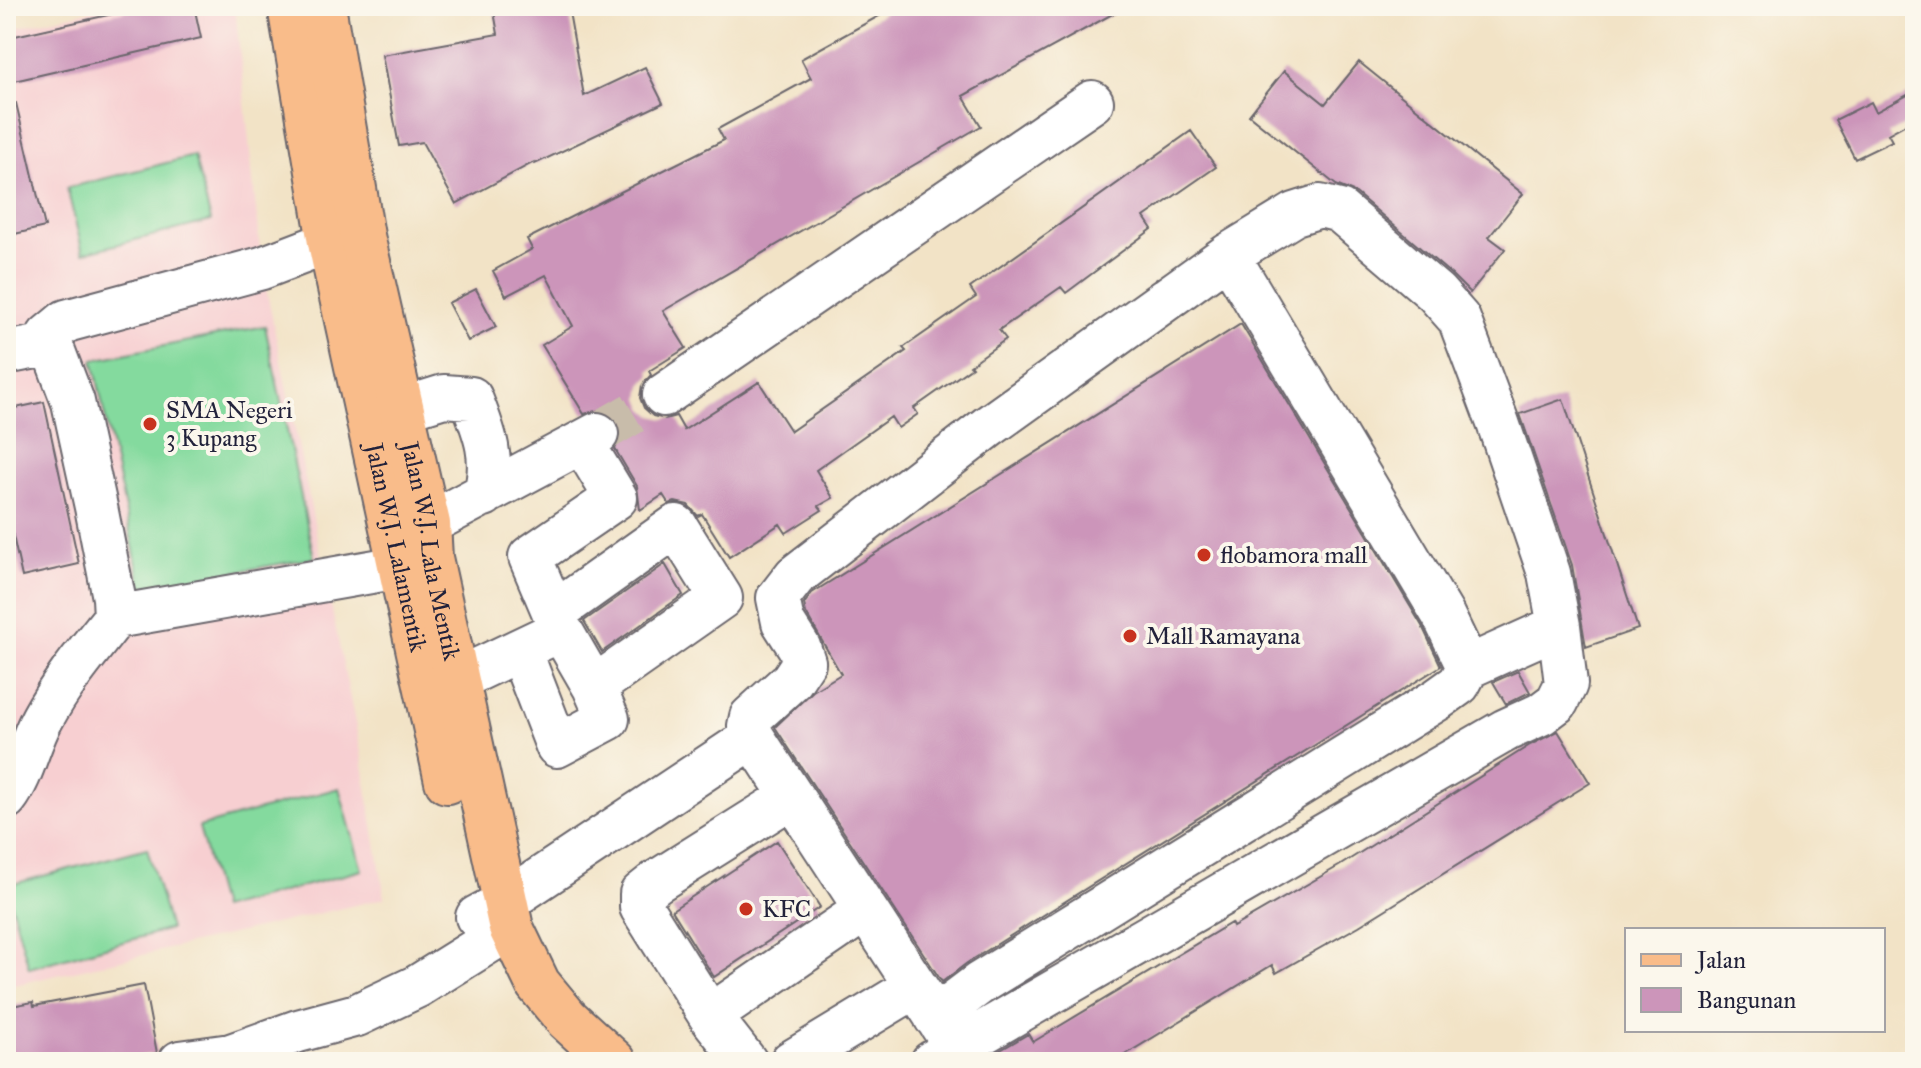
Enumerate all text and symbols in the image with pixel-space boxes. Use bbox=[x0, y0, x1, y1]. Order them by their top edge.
place label: SMA Negeri 3 Kupang bbox=[166, 395, 293, 453]
marker: SMA Negeri 3 Kupang bbox=[141, 415, 159, 433]
street label: Jalan W.J. Lala Mentik bbox=[394, 436, 467, 664]
street label: Jalan W.J. Lalamentik bbox=[358, 437, 434, 656]
place label: flobamora mall bbox=[1220, 540, 1368, 570]
marker: flobamora mall bbox=[1195, 546, 1213, 564]
place label: Mall Ramayana bbox=[1146, 621, 1301, 651]
marker: Mall Ramayana bbox=[1121, 627, 1139, 645]
place label: KFC bbox=[762, 894, 811, 924]
marker: KFC bbox=[737, 900, 755, 918]
legend bbox=[1625, 928, 1885, 1032]
text: Jalan bbox=[1694, 945, 1746, 975]
text: Bangunan bbox=[1697, 985, 1796, 1015]

